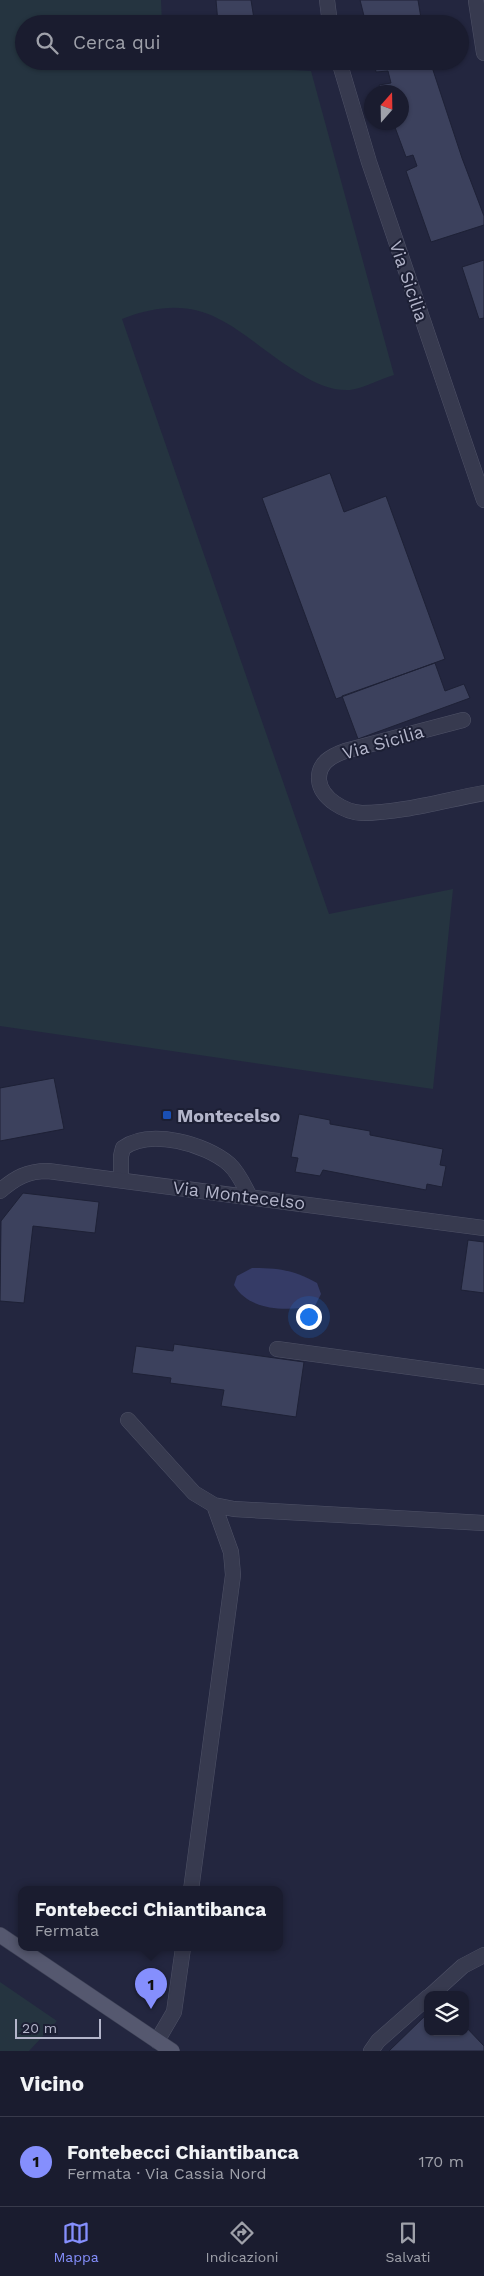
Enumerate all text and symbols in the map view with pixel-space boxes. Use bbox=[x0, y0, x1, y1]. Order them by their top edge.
search box bbox=[15, 15, 469, 70]
icon: search bbox=[33, 29, 61, 57]
text: Cerca qui bbox=[73, 31, 161, 54]
north arrow bbox=[364, 85, 409, 130]
street label: Via Sicilia bbox=[385, 238, 433, 324]
street label: Via Sicilia bbox=[340, 720, 426, 764]
place label: Montecelso bbox=[177, 1105, 281, 1126]
marker: Montecelso bbox=[161, 1109, 173, 1121]
street label: Via Montecelso bbox=[171, 1176, 307, 1214]
your location bbox=[296, 1304, 322, 1330]
popup bbox=[18, 1886, 283, 1951]
text: Fontebecci Chiantibanca bbox=[35, 1898, 266, 1921]
text: Fermata bbox=[35, 1921, 99, 1940]
pin: 1 bbox=[135, 1968, 167, 2009]
map controls bbox=[424, 1991, 469, 2036]
button: layers bbox=[424, 1991, 469, 2036]
scale bar bbox=[15, 2016, 101, 2039]
text: 20 m bbox=[22, 2020, 57, 2036]
text: Vicino bbox=[20, 2071, 84, 2096]
text: Fontebecci Chiantibanca bbox=[67, 2141, 299, 2164]
text: 1 bbox=[33, 2152, 39, 2171]
text: 170 m bbox=[418, 2152, 464, 2171]
text: Fermata · Via Cassia Nord bbox=[67, 2164, 267, 2183]
tab: Mappa bbox=[53, 2219, 99, 2265]
tab: Indicazioni bbox=[206, 2219, 279, 2265]
tab: Salvati bbox=[385, 2219, 431, 2265]

